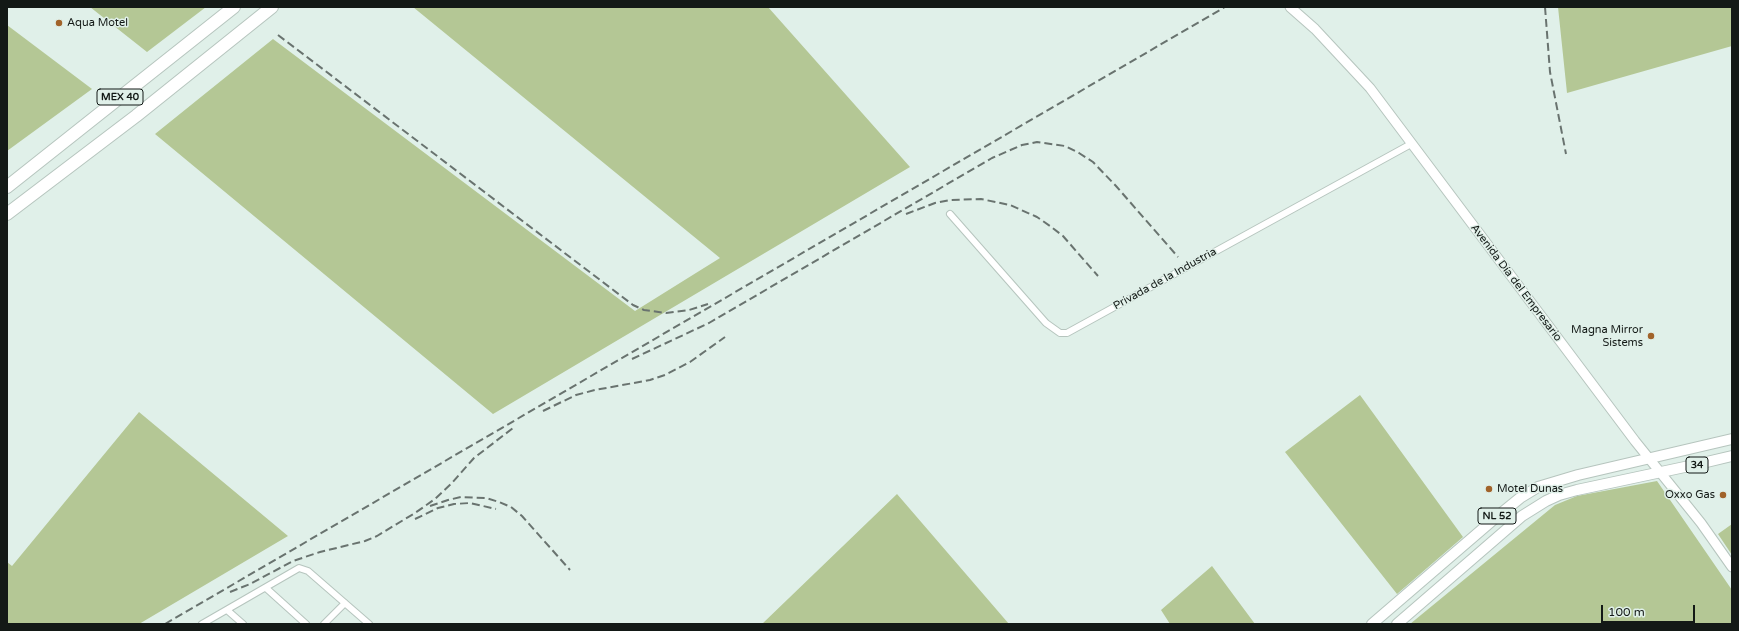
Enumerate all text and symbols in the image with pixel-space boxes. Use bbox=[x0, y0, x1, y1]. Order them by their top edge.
place label: Aqua Motel bbox=[67, 16, 128, 30]
marker: Aqua Motel bbox=[54, 18, 64, 28]
road number: MEX 40 bbox=[97, 89, 143, 105]
street label: Avenida Día del Empresario bbox=[1468, 222, 1564, 344]
street label: Privada de la Industria bbox=[1111, 245, 1219, 313]
place label: Magna Mirror Sistems bbox=[1571, 323, 1643, 349]
marker: Magna Mirror Sistems bbox=[1646, 331, 1656, 341]
road number: 34 bbox=[1686, 457, 1708, 473]
place label: Motel Dunas bbox=[1497, 482, 1563, 496]
marker: Motel Dunas bbox=[1484, 484, 1494, 494]
place label: Oxxo Gas bbox=[1665, 488, 1715, 502]
marker: Oxxo Gas bbox=[1718, 490, 1728, 500]
road number: NL 52 bbox=[1478, 508, 1516, 524]
scale bar bbox=[1603, 597, 1697, 623]
text: 100 m bbox=[1608, 605, 1645, 619]

